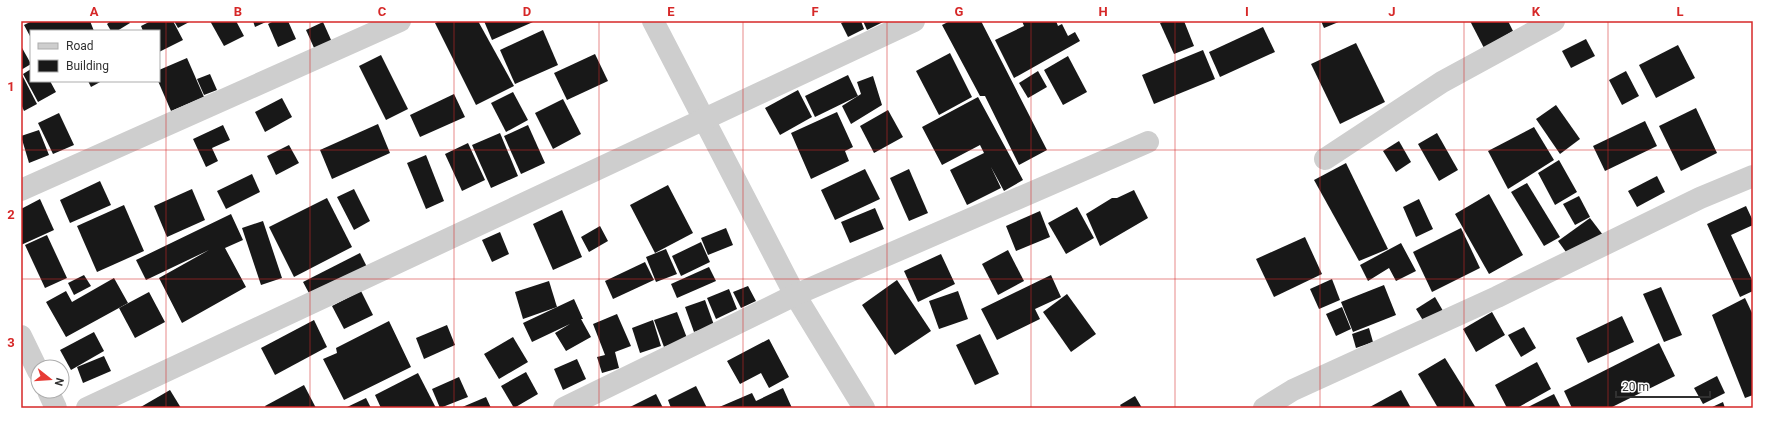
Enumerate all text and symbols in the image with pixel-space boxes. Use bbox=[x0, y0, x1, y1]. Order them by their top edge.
text: A bbox=[90, 4, 99, 19]
text: B bbox=[234, 4, 242, 19]
text: C bbox=[378, 4, 387, 19]
text: D bbox=[523, 4, 531, 19]
text: E bbox=[667, 4, 675, 19]
text: F bbox=[811, 4, 819, 19]
text: G bbox=[955, 4, 964, 19]
text: H bbox=[1098, 4, 1108, 19]
text: I bbox=[1245, 4, 1249, 19]
text: J bbox=[1388, 4, 1396, 19]
text: K bbox=[1532, 4, 1541, 19]
text: L bbox=[1676, 4, 1684, 19]
legend bbox=[30, 30, 160, 82]
text: Road bbox=[66, 39, 94, 53]
text: Building bbox=[66, 59, 109, 73]
text: 1 bbox=[7, 79, 15, 94]
text: 2 bbox=[7, 207, 15, 222]
text: 3 bbox=[7, 335, 15, 350]
north arrow bbox=[30, 359, 70, 399]
scale bar bbox=[1616, 373, 1710, 399]
text: N bbox=[52, 376, 66, 388]
text: 20 m bbox=[1622, 380, 1649, 394]

